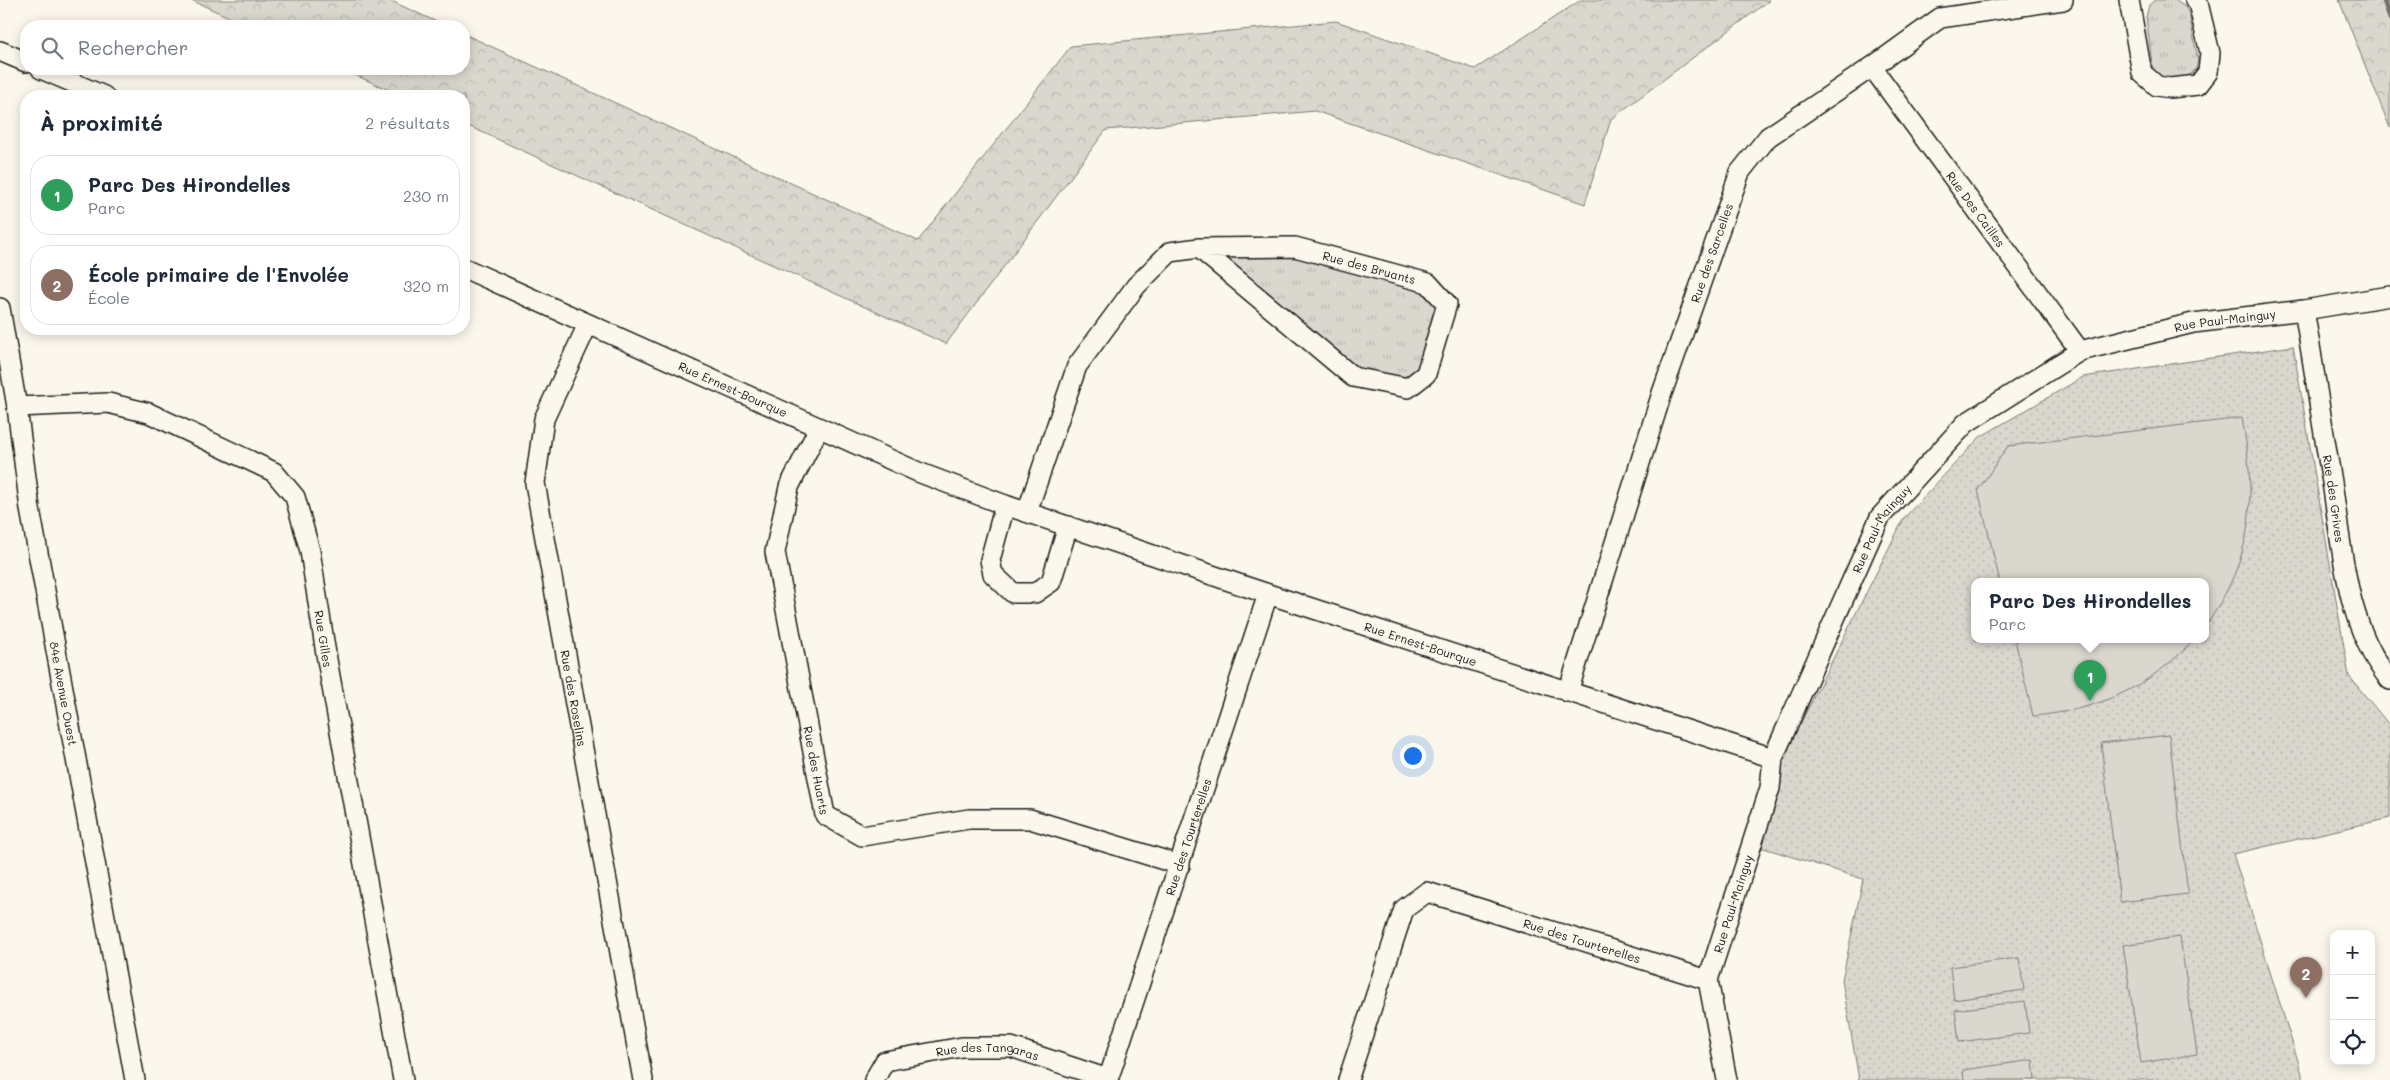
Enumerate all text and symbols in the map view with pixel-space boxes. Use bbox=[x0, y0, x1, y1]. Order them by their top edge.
search box bbox=[20, 20, 470, 75]
icon: search bbox=[38, 34, 66, 62]
text: Rechercher bbox=[78, 35, 188, 60]
text: À proximité bbox=[40, 109, 163, 136]
text: 2 résultats bbox=[365, 112, 450, 133]
street label: Rue Des Cailles bbox=[1943, 168, 2009, 250]
text: Parc Des Hirondelles bbox=[88, 172, 291, 197]
text: 1 bbox=[53, 185, 61, 206]
text: 230 m bbox=[403, 185, 449, 206]
text: Parc bbox=[88, 197, 125, 218]
street label: Rue des Sarcelles bbox=[1687, 201, 1736, 305]
street label: Rue des Bruants bbox=[1321, 247, 1418, 287]
text: École primaire de l'Envolée bbox=[88, 262, 349, 287]
text: 2 bbox=[53, 275, 61, 296]
text: 320 m bbox=[403, 275, 449, 296]
text: École bbox=[88, 287, 130, 308]
street label: Rue Paul-Mainguy bbox=[2172, 305, 2276, 335]
street label: Rue Ernest-Bourque bbox=[676, 357, 790, 420]
street label: Rue des Grives bbox=[2319, 454, 2348, 544]
street label: Rue Paul-Mainguy bbox=[1848, 481, 1914, 576]
popup bbox=[1971, 578, 2209, 643]
text: Parc Des Hirondelles bbox=[1989, 588, 2191, 613]
street label: Rue Gilles bbox=[311, 609, 336, 669]
text: Parc bbox=[1989, 613, 2026, 634]
street label: Rue Ernest-Bourque bbox=[1362, 618, 1479, 669]
street label: 84e Avenue Ouest bbox=[47, 640, 81, 747]
street label: Rue des Roselins bbox=[557, 649, 591, 748]
pin: 1 bbox=[2074, 660, 2106, 701]
street label: Rue des Huarts bbox=[800, 725, 833, 816]
your location bbox=[1400, 743, 1426, 769]
street label: Rue des Tourterelles bbox=[1161, 776, 1215, 897]
street label: Rue Paul-Mainguy bbox=[1709, 853, 1756, 955]
street label: Rue des Tourterelles bbox=[1521, 915, 1643, 966]
map controls bbox=[2330, 930, 2375, 1065]
button: + bbox=[2330, 930, 2375, 975]
pin: 2 bbox=[2290, 957, 2322, 998]
button: − bbox=[2330, 975, 2375, 1020]
button: locate bbox=[2330, 1020, 2375, 1065]
street label: Rue des Tangaras bbox=[934, 1039, 1041, 1064]

